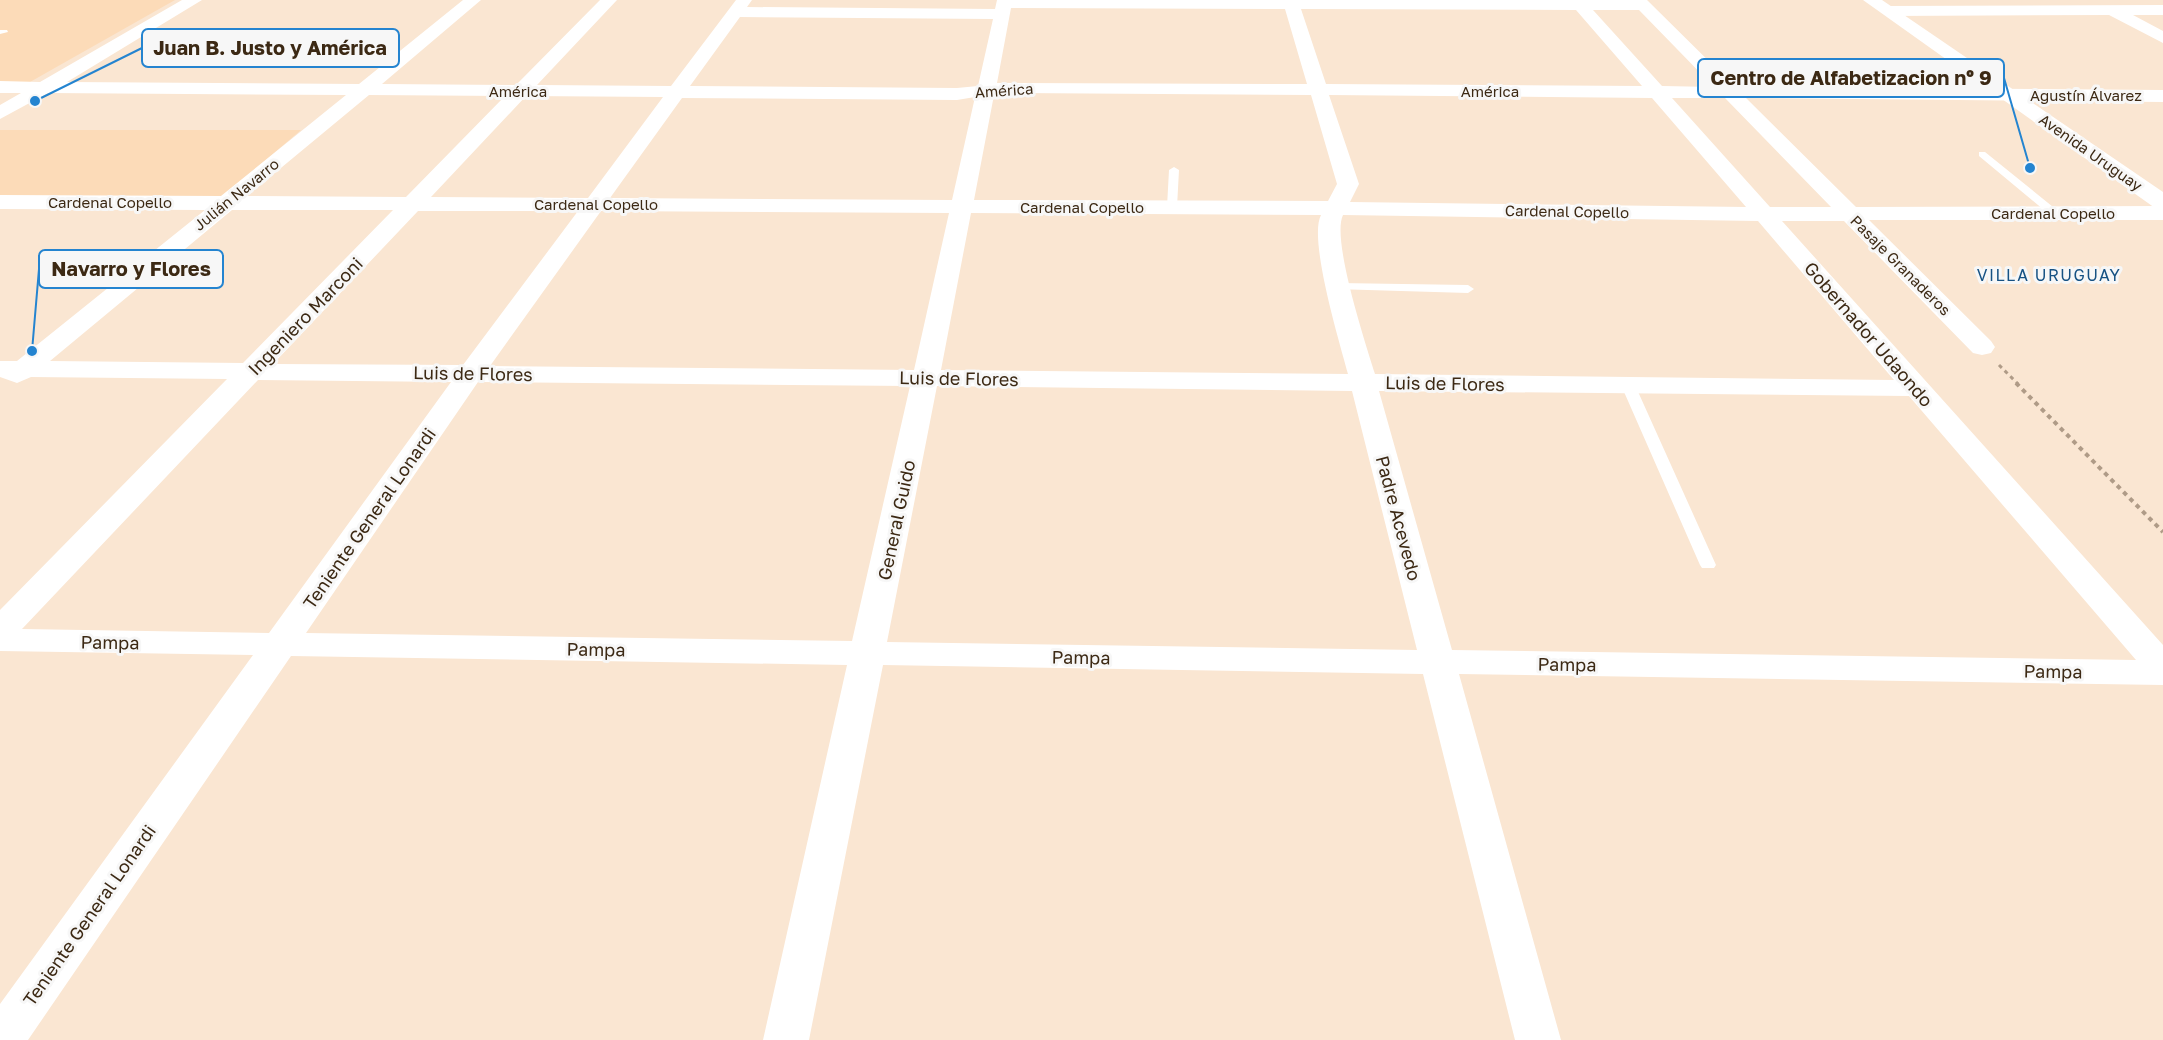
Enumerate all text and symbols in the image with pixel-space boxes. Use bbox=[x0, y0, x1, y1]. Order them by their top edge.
callout: Juan B. Justo y América bbox=[142, 29, 399, 67]
text: Juan B. Justo y América bbox=[153, 35, 387, 59]
callout: Centro de Alfabetizacion nº 9 bbox=[1698, 59, 2004, 97]
text: Centro de Alfabetizacion nº 9 bbox=[1710, 65, 1992, 89]
street label: América bbox=[974, 79, 1034, 101]
street label: América bbox=[489, 82, 547, 100]
street label: América bbox=[1461, 82, 1519, 100]
street label: Agustín Álvarez bbox=[2030, 86, 2142, 104]
street label: Avenida Uruguay bbox=[2036, 110, 2146, 195]
street label: Julián Navarro bbox=[190, 154, 282, 234]
street label: Cardenal Copello bbox=[48, 193, 172, 211]
street label: Cardenal Copello bbox=[534, 195, 658, 213]
street label: Cardenal Copello bbox=[1020, 198, 1144, 216]
street label: Cardenal Copello bbox=[1505, 201, 1629, 221]
street label: Cardenal Copello bbox=[1991, 204, 2115, 222]
street label: Pasaje Granaderos bbox=[1847, 211, 1955, 319]
callout: Navarro y Flores bbox=[39, 250, 223, 288]
street label: Ingeniero Marconi bbox=[243, 252, 367, 380]
text: Navarro y Flores bbox=[51, 256, 211, 280]
street label: Gobernador Udaondo bbox=[1800, 257, 1938, 411]
district label: VILLA URUGUAY bbox=[1977, 265, 2121, 285]
street label: Luis de Flores bbox=[413, 361, 533, 385]
street label: Luis de Flores bbox=[899, 366, 1019, 390]
street label: Luis de Flores bbox=[1385, 371, 1505, 395]
street label: Teniente General Lonardi bbox=[298, 423, 440, 613]
street label: Padre Acevedo bbox=[1372, 453, 1426, 583]
street label: General Guido bbox=[873, 458, 919, 582]
street label: Pampa bbox=[80, 630, 140, 654]
street label: Pampa bbox=[566, 637, 626, 661]
street label: Pampa bbox=[1051, 645, 1111, 669]
street label: Pampa bbox=[1537, 652, 1597, 676]
street label: Pampa bbox=[2023, 659, 2083, 683]
street label: Teniente General Lonardi bbox=[18, 820, 160, 1010]

